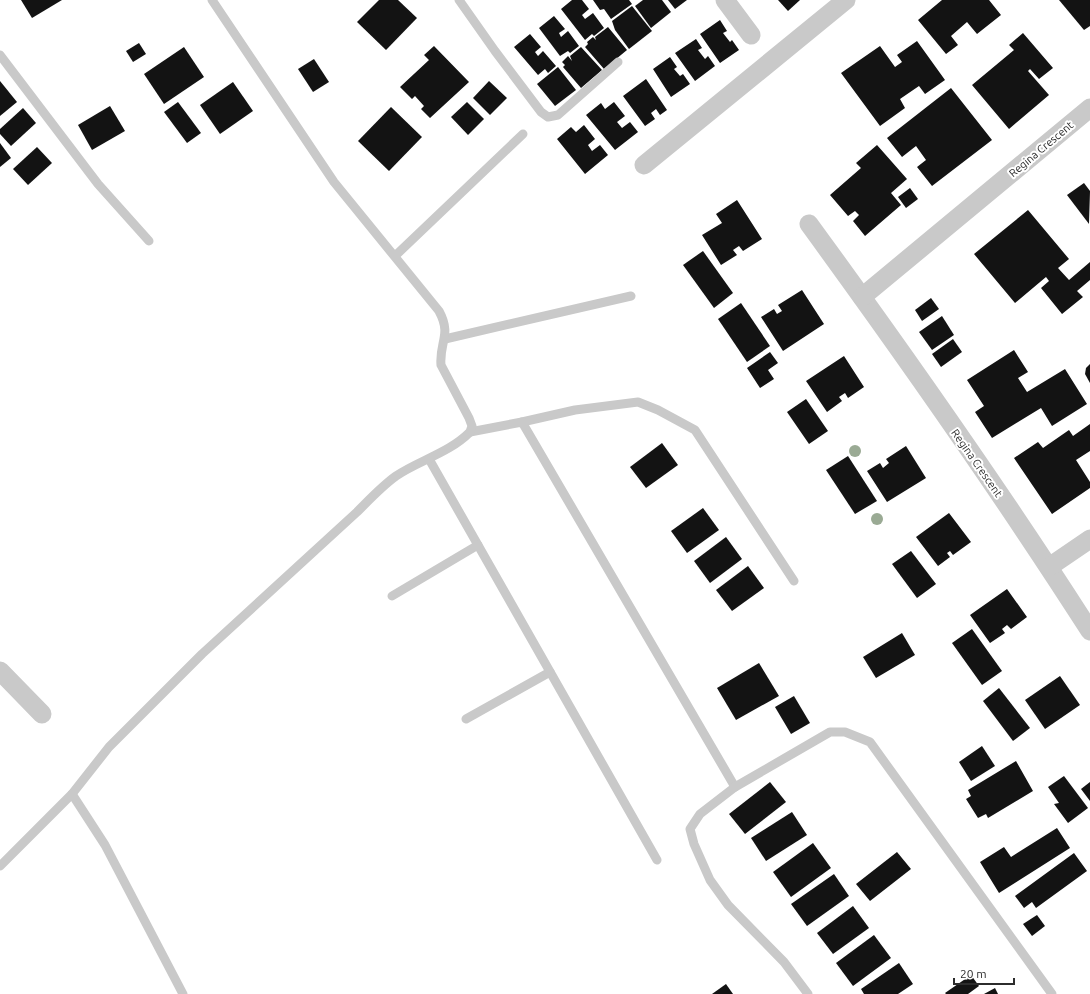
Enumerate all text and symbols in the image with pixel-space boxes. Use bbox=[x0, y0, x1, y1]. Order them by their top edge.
street label: Regina Crescent bbox=[1007, 118, 1076, 179]
street label: Regina Crescent bbox=[949, 427, 1005, 500]
scale bar bbox=[954, 960, 1014, 986]
text: 20 m bbox=[960, 967, 987, 980]

